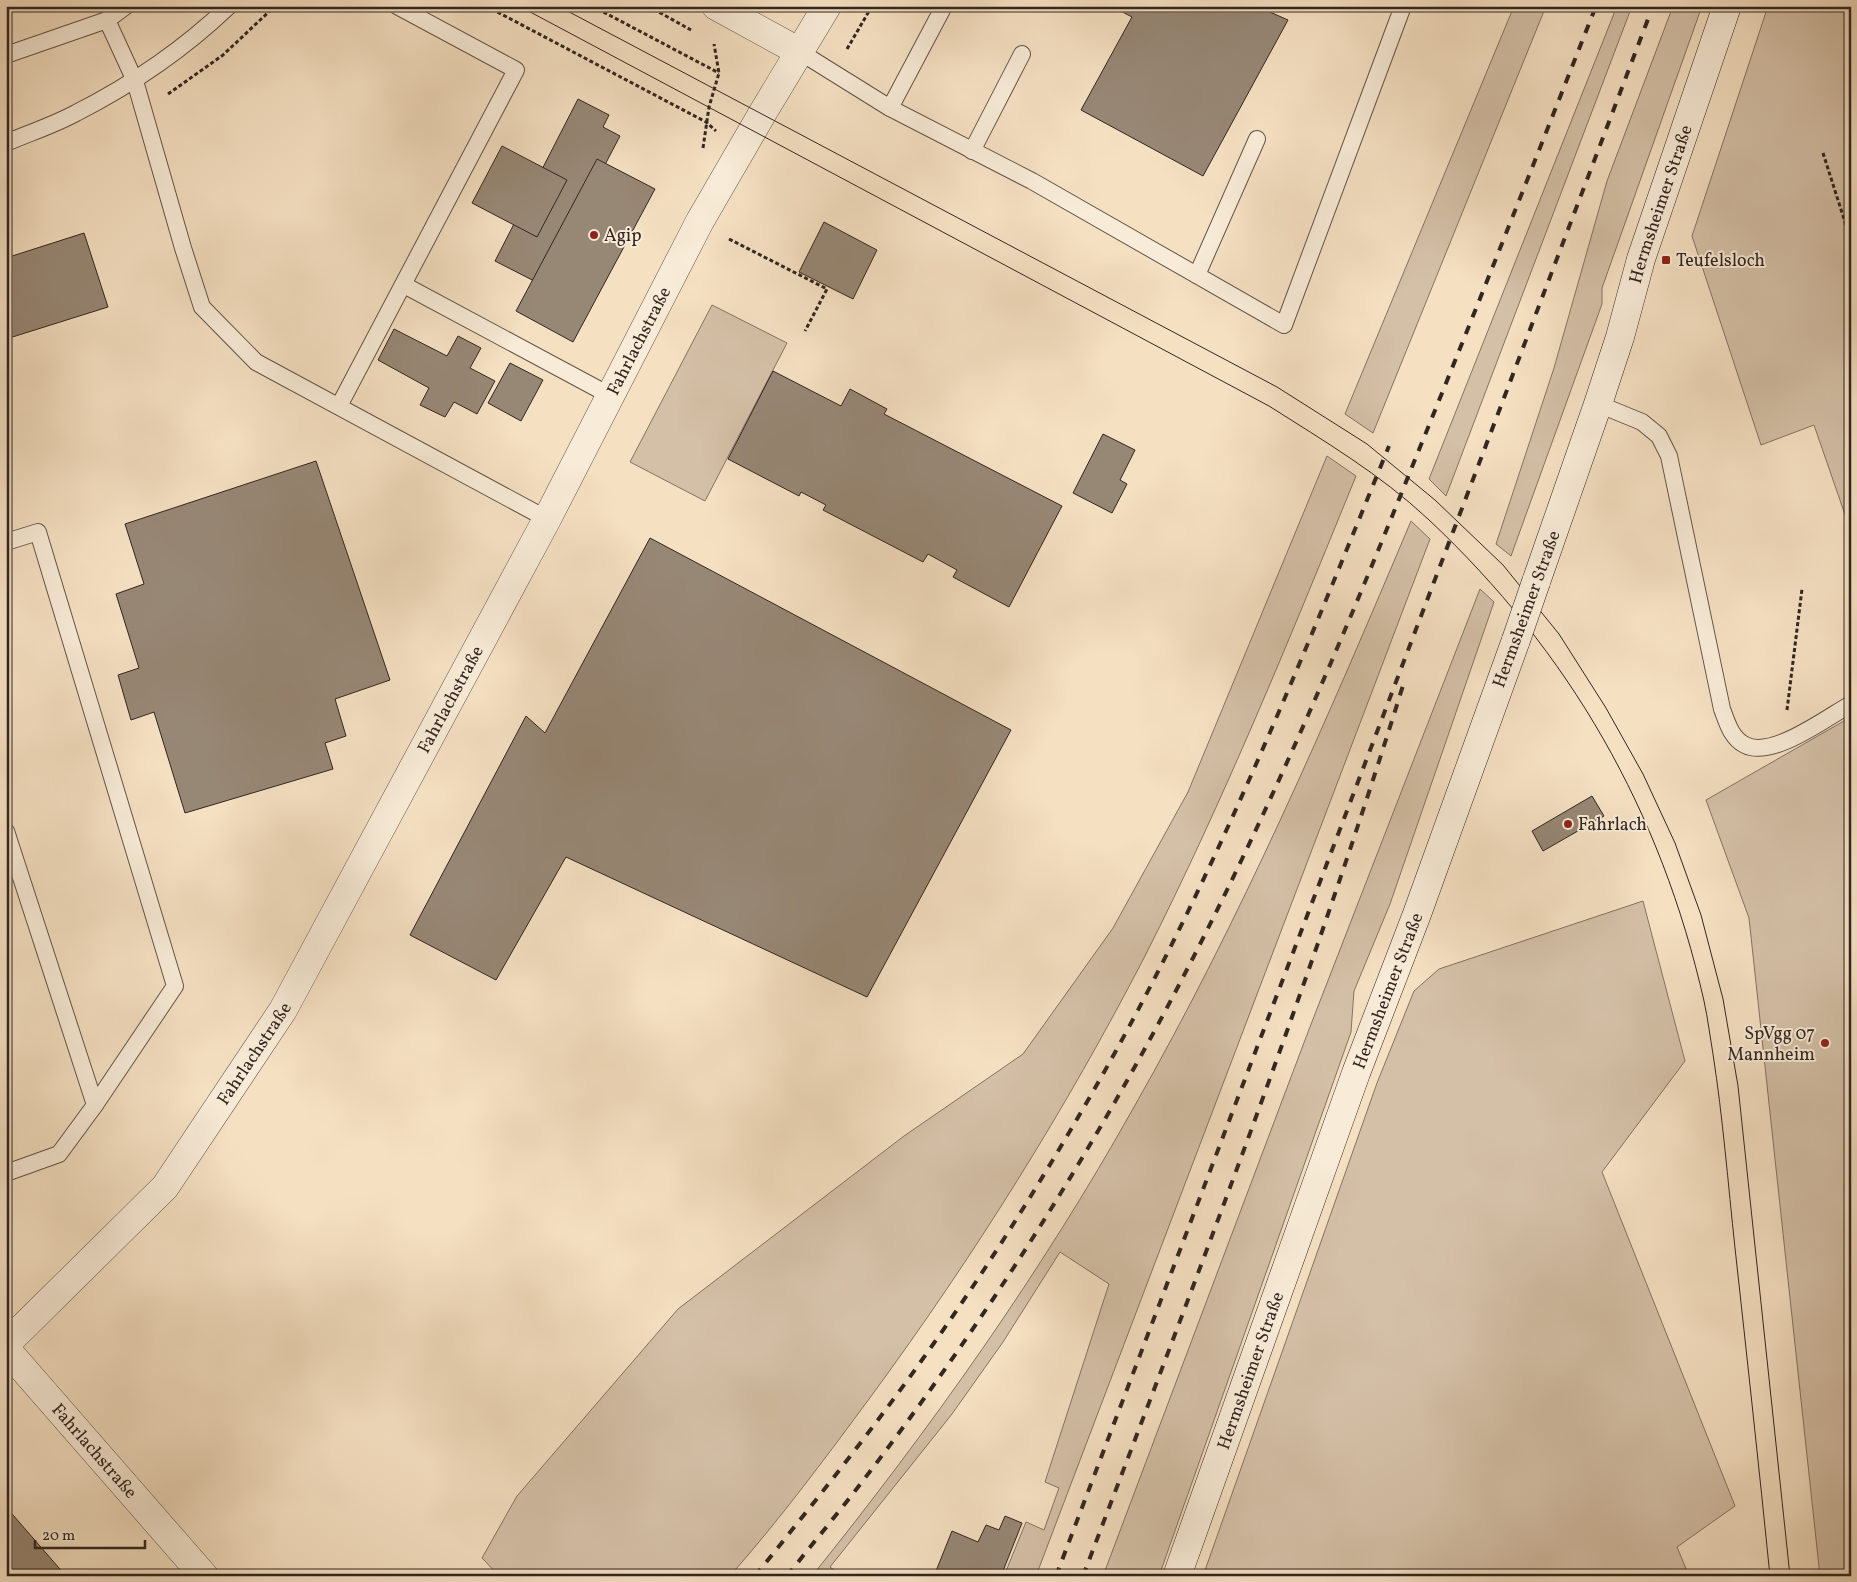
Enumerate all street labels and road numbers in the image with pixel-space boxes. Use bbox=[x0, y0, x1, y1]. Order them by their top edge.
street label: Hermsheimer Straße bbox=[1624, 122, 1700, 286]
street label: Fahrlachstraße bbox=[602, 283, 678, 400]
street label: Hermsheimer Straße bbox=[1487, 527, 1567, 692]
street label: Fahrlachstraße bbox=[412, 642, 491, 758]
street label: Hermsheimer Straße bbox=[1348, 909, 1430, 1073]
street label: Fahrlachstraße bbox=[212, 998, 299, 1111]
street label: Hermsheimer Straße bbox=[1212, 1289, 1291, 1453]
street label: Fahrlachstraße bbox=[45, 1399, 142, 1505]

